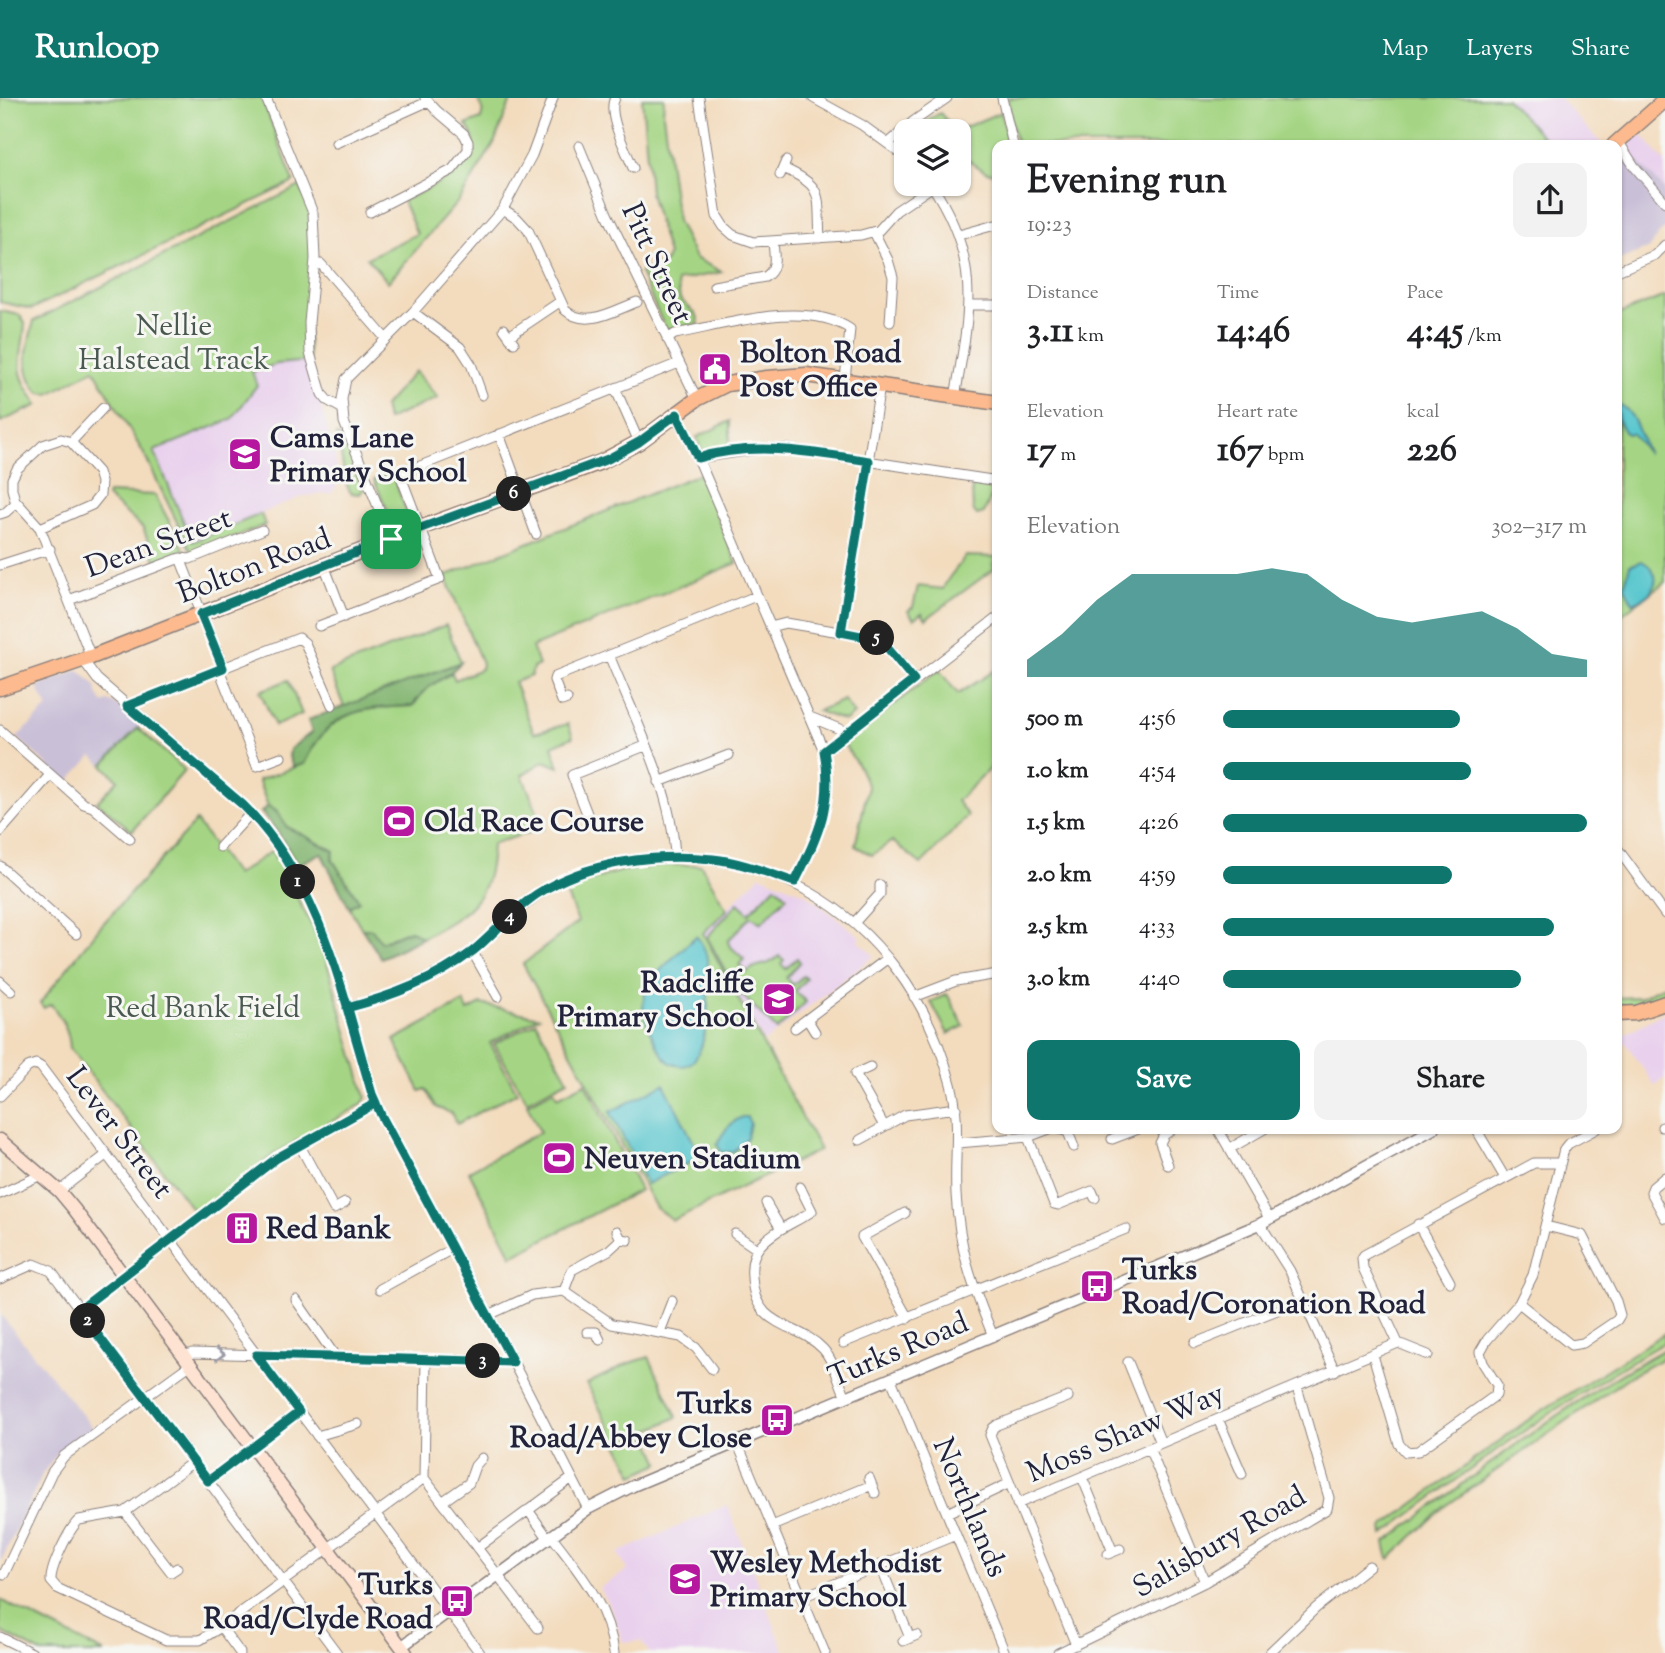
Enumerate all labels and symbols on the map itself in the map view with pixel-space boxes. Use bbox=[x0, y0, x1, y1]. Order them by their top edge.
street label: Pitt Street bbox=[609, 196, 703, 332]
park label: Nellie Halstead Track bbox=[78, 306, 270, 383]
place label: Bolton Road Post Office bbox=[740, 333, 902, 410]
public building icon: Bolton Road Post Office bbox=[696, 350, 734, 388]
place label: Cams Lane Primary School bbox=[270, 418, 467, 495]
school or university icon: Cams Lane Primary School bbox=[226, 435, 264, 473]
pin: 6 bbox=[496, 476, 532, 512]
street label: Dean Street bbox=[80, 498, 238, 591]
pin bbox=[361, 509, 421, 569]
street label: Bolton Road bbox=[172, 518, 338, 616]
pin: 5 bbox=[860, 620, 894, 656]
sports icon: Old Race Course bbox=[380, 802, 418, 840]
place label: Old Race Course bbox=[424, 802, 644, 845]
pin: 1 bbox=[280, 864, 316, 900]
pin: 4 bbox=[492, 900, 528, 934]
place label: Radcliffe Primary School bbox=[557, 963, 755, 1040]
school or university icon: Radcliffe Primary School bbox=[760, 980, 798, 1018]
park label: Red Bank Field bbox=[106, 988, 300, 1031]
street label: Lever Street bbox=[54, 1058, 182, 1209]
sports icon: Neuven Stadium bbox=[540, 1139, 578, 1177]
place label: Neuven Stadium bbox=[584, 1139, 801, 1182]
building icon: Red Bank bbox=[223, 1209, 261, 1247]
place label: Red Bank bbox=[266, 1209, 391, 1252]
place label: Turks Road/Coronation Road bbox=[1122, 1250, 1426, 1327]
bus stop icon: Turks Road/Coronation Road bbox=[1078, 1267, 1116, 1305]
street label: Turks Road bbox=[822, 1302, 976, 1400]
pin: 2 bbox=[70, 1304, 106, 1338]
pin: 3 bbox=[466, 1344, 500, 1378]
one-way arrow bbox=[215, 1346, 226, 1362]
street label: Moss Shaw Way bbox=[1020, 1373, 1232, 1495]
place label: Turks Road/Abbey Close bbox=[510, 1384, 752, 1461]
bus stop icon: Turks Road/Abbey Close bbox=[758, 1401, 796, 1439]
street label: Northlands bbox=[920, 1432, 1017, 1584]
street label: Salisbury Road bbox=[1126, 1476, 1315, 1610]
place label: Wesley Methodist Primary School bbox=[710, 1543, 942, 1620]
school or university icon: Wesley Methodist Primary School bbox=[666, 1560, 704, 1598]
place label: Turks Road/Clyde Road bbox=[203, 1565, 433, 1642]
bus stop icon: Turks Road/Clyde Road bbox=[438, 1582, 476, 1620]

